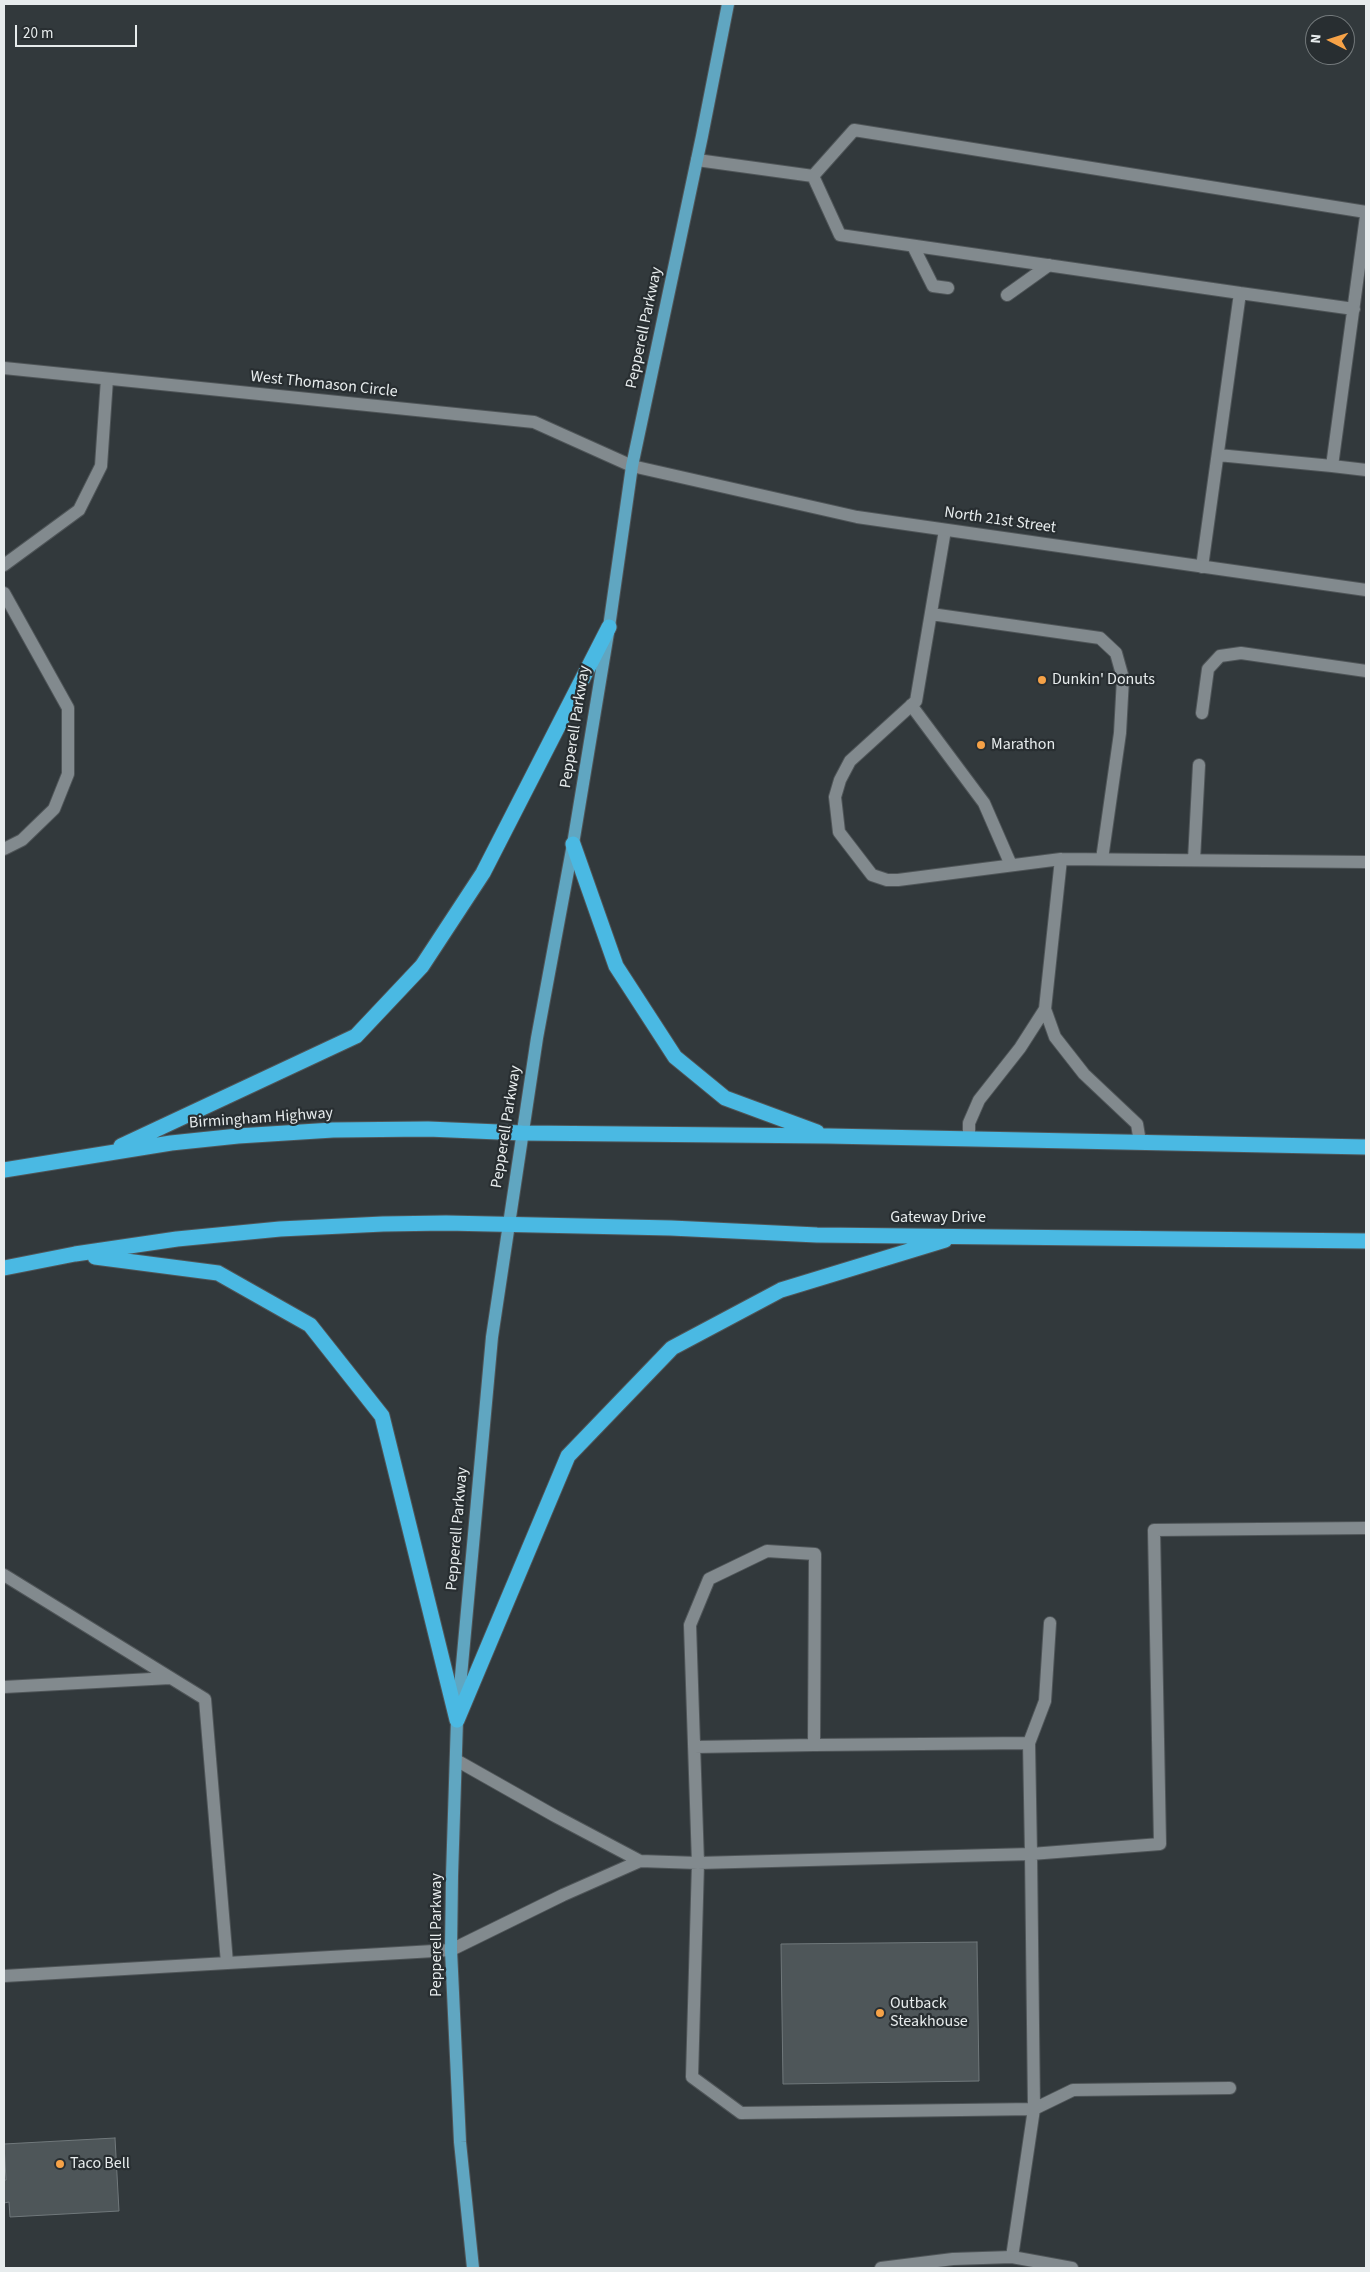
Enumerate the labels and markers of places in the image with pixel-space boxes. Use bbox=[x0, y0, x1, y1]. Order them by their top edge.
place label: Dunkin' Donuts bbox=[1052, 670, 1155, 690]
marker: Dunkin' Donuts bbox=[1036, 674, 1048, 686]
place label: Marathon bbox=[991, 735, 1055, 755]
marker: Marathon bbox=[975, 739, 987, 751]
place label: Outback Steakhouse bbox=[890, 1994, 968, 2032]
marker: Outback Steakhouse bbox=[874, 2007, 886, 2019]
place label: Taco Bell bbox=[70, 2154, 130, 2174]
marker: Taco Bell bbox=[54, 2158, 66, 2170]

